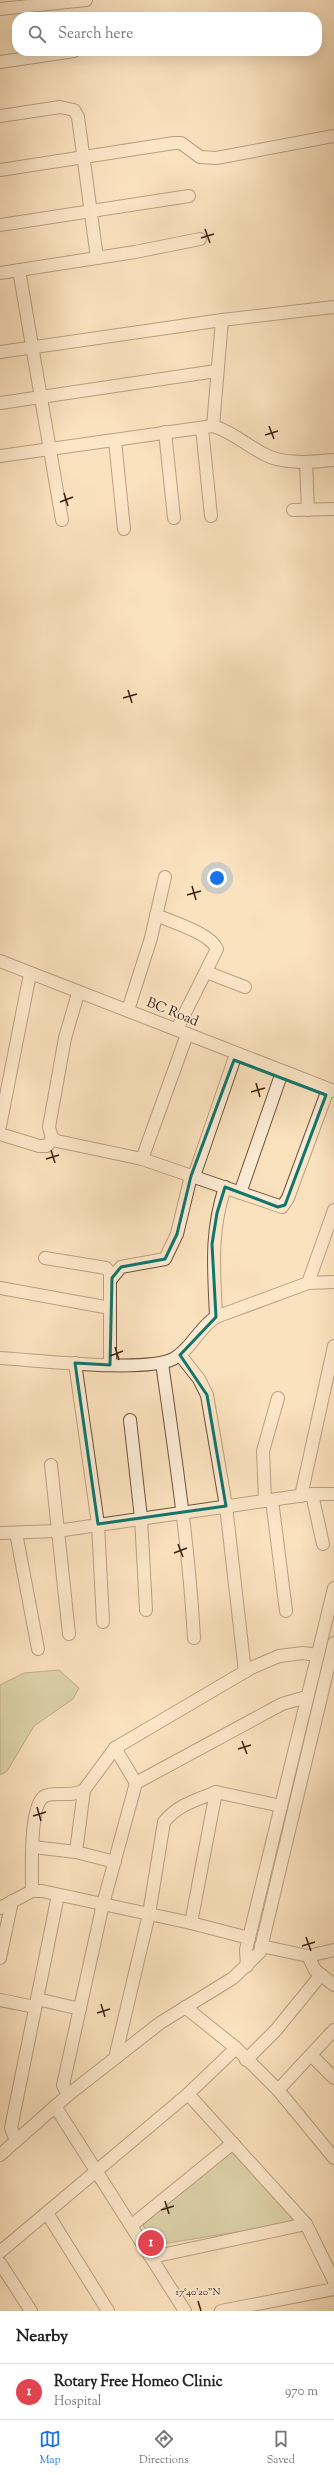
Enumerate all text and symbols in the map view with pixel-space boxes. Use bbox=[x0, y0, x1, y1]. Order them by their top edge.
search box bbox=[12, 12, 322, 56]
icon: search bbox=[26, 23, 48, 45]
text: Search here bbox=[58, 24, 133, 45]
your location bbox=[207, 868, 227, 888]
street label: BC Road bbox=[143, 993, 201, 1032]
pin: 1 bbox=[138, 2228, 164, 2258]
text: 17°40'20"N bbox=[176, 2285, 220, 2300]
text: Nearby bbox=[16, 2325, 68, 2349]
text: Rotary Free Homeo Clinic bbox=[54, 2372, 223, 2393]
text: 1 bbox=[27, 2383, 31, 2401]
text: 970 m bbox=[285, 2383, 318, 2401]
text: Hospital bbox=[54, 2393, 101, 2411]
tab: Map bbox=[39, 2428, 61, 2468]
tab: Directions bbox=[139, 2428, 189, 2468]
tab: Saved bbox=[267, 2428, 295, 2468]

